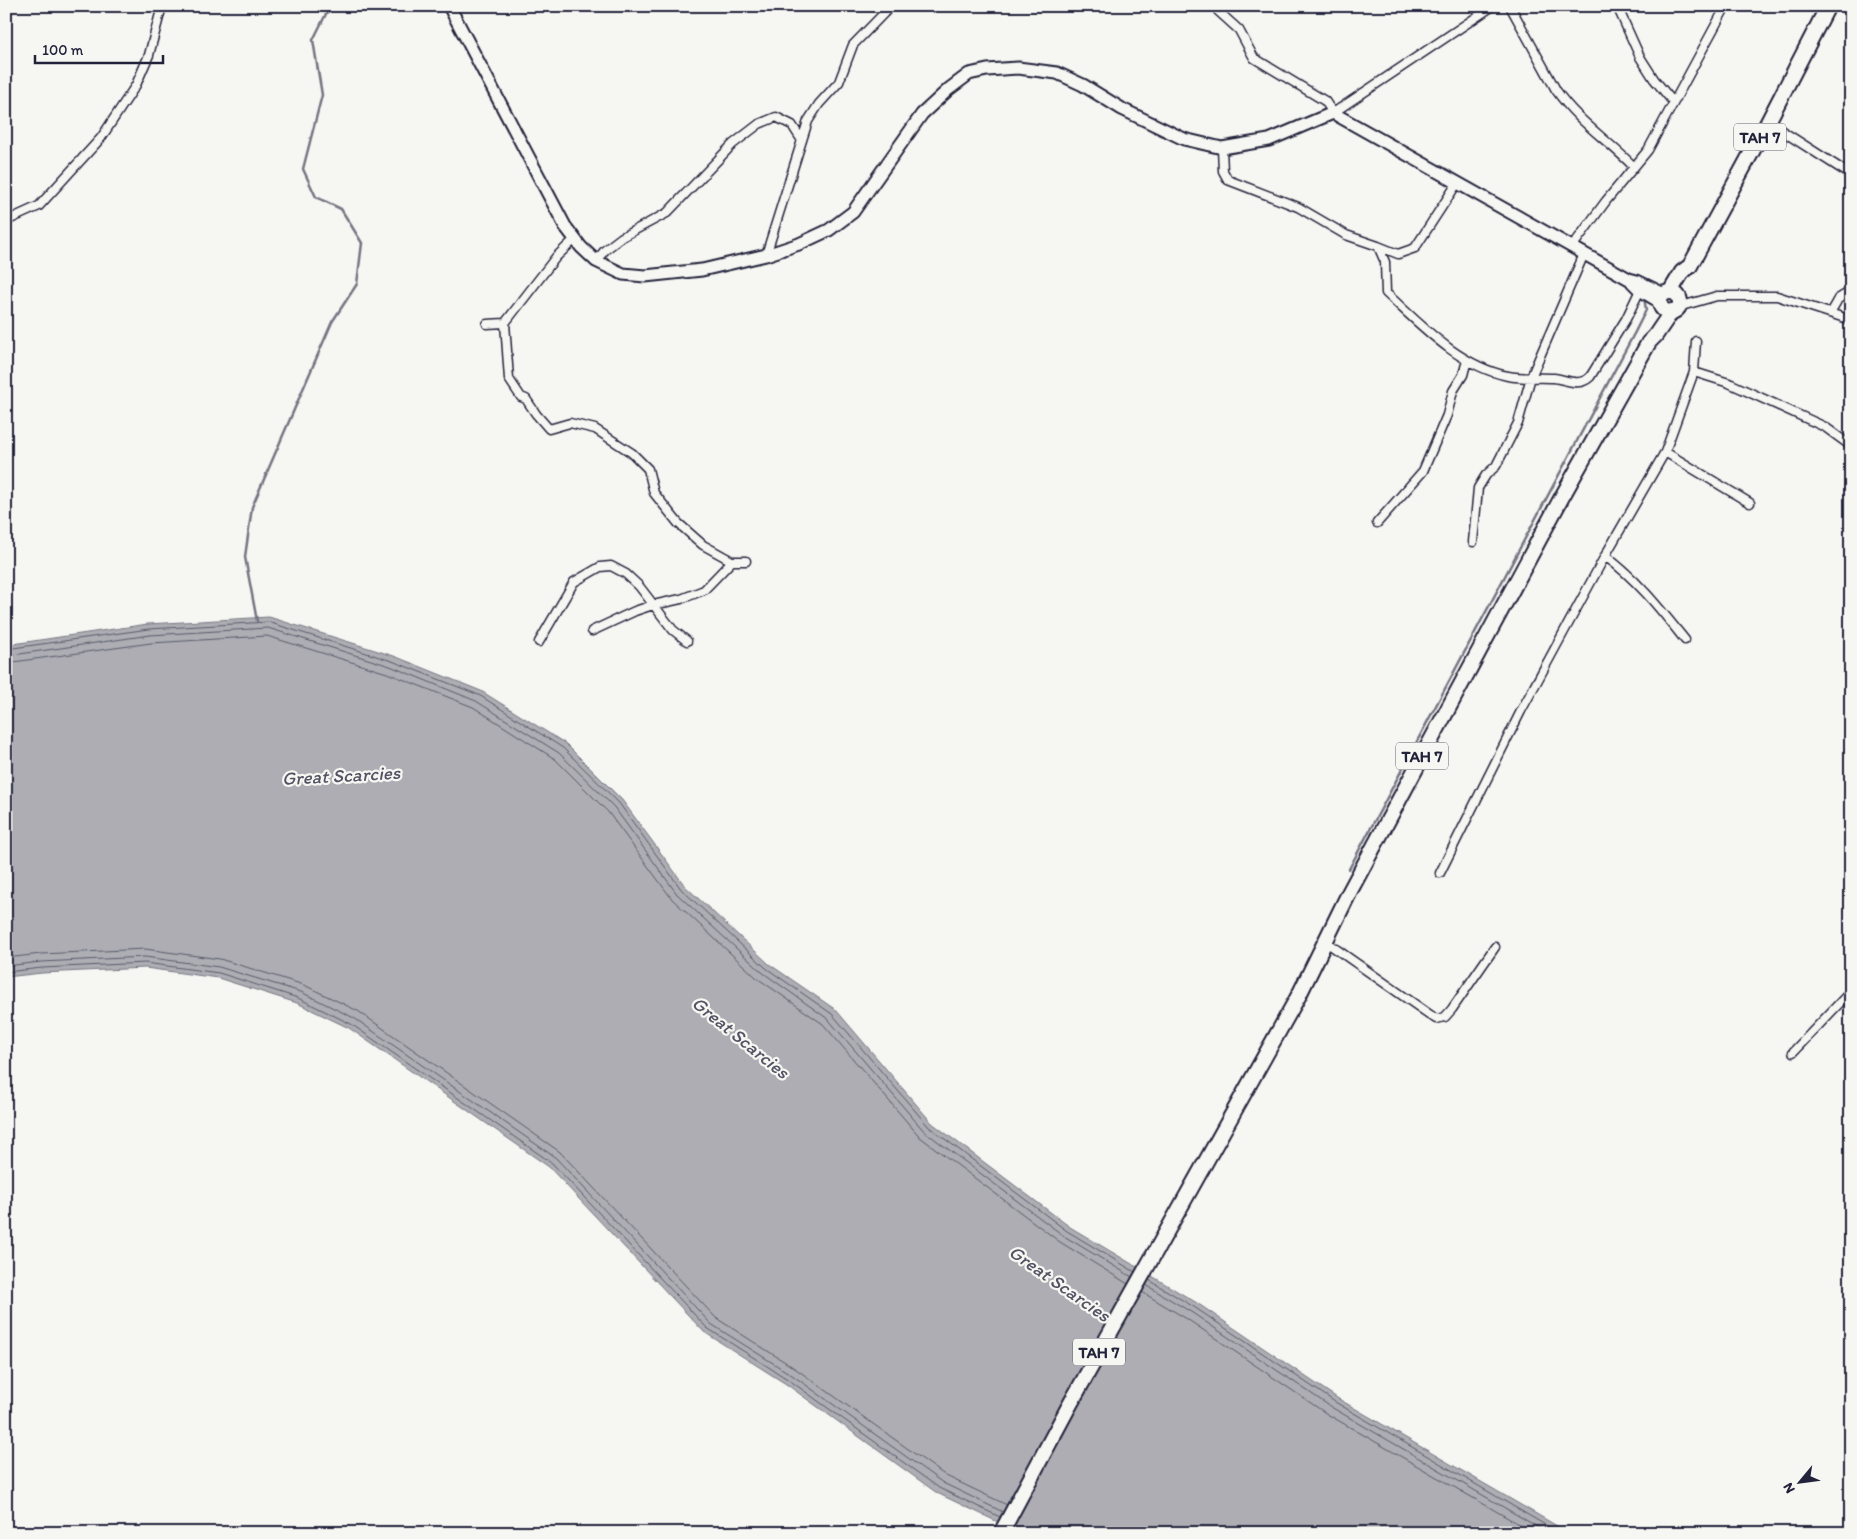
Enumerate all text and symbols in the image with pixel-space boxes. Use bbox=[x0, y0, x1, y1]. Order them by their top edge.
scale bar bbox=[35, 32, 162, 64]
text: 100 m bbox=[42, 41, 84, 59]
road number: TAH 7 bbox=[1734, 124, 1786, 150]
road number: TAH 7 bbox=[1396, 742, 1448, 769]
water label: Great Scarcies bbox=[281, 761, 401, 790]
water label: Great Scarcies bbox=[687, 991, 794, 1084]
water label: Great Scarcies bbox=[1005, 1240, 1115, 1327]
road number: TAH 7 bbox=[1073, 1338, 1125, 1365]
north arrow bbox=[1774, 1456, 1824, 1506]
text: N bbox=[1779, 1480, 1799, 1496]

